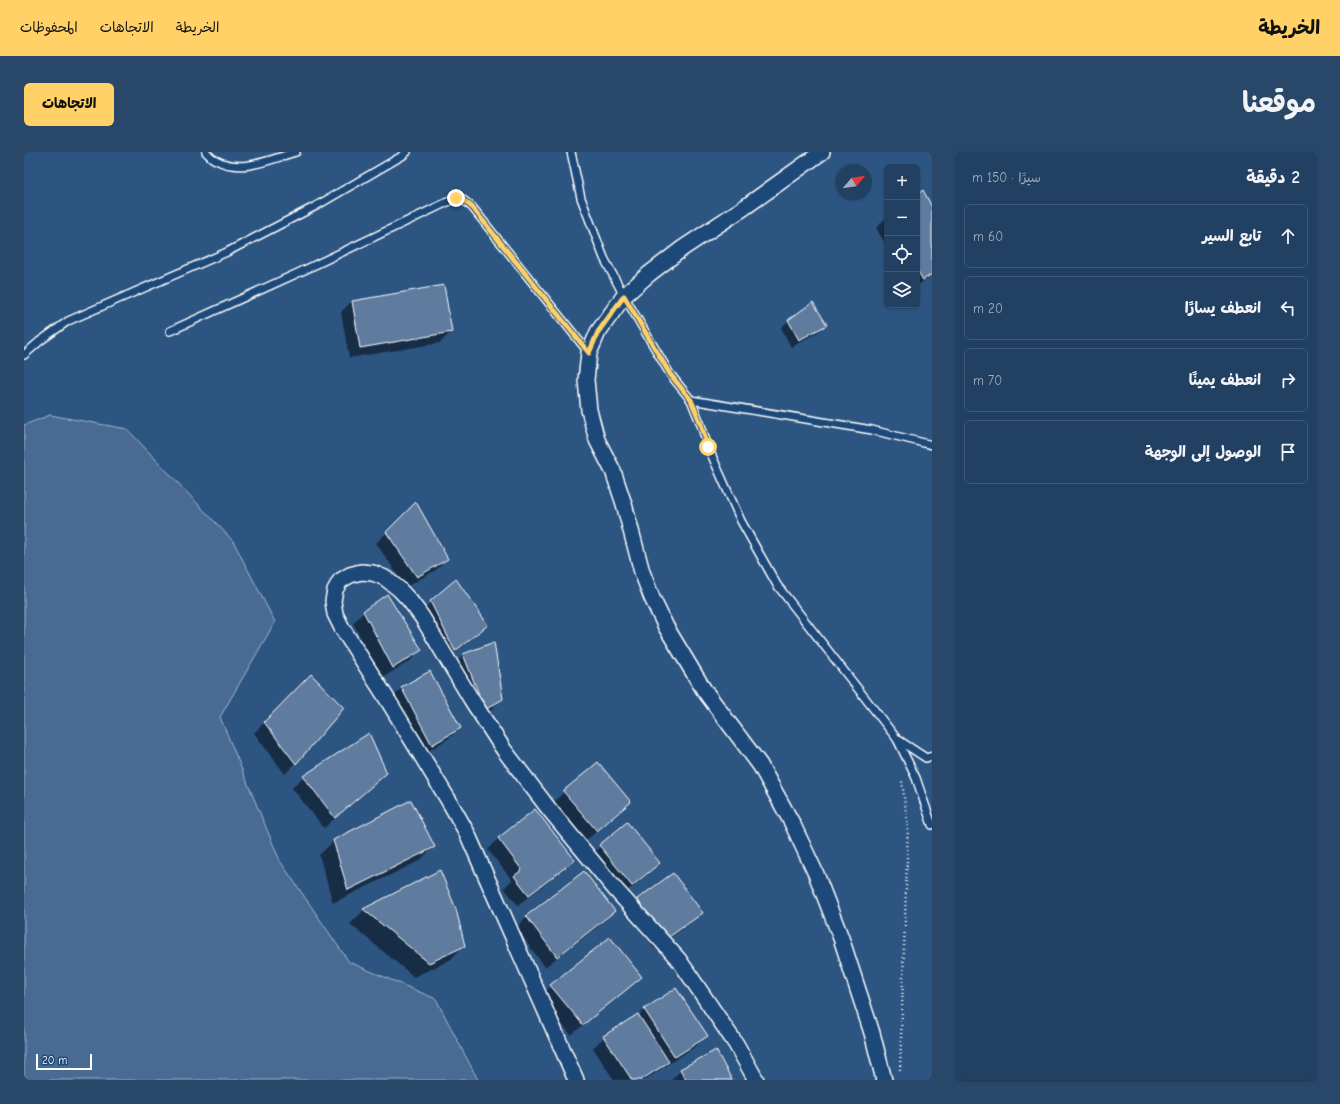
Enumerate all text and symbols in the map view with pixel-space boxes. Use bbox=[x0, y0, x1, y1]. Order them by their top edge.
text: الخريطة bbox=[1258, 17, 1320, 39]
text: المحفوظات bbox=[20, 19, 78, 36]
text: الاتجاهات bbox=[100, 19, 154, 36]
text: الخريطة bbox=[176, 19, 219, 36]
button: الاتجاهات bbox=[24, 83, 114, 126]
text: موقعنا bbox=[1242, 87, 1316, 119]
north arrow bbox=[836, 164, 872, 200]
map controls bbox=[884, 164, 920, 308]
button: + bbox=[884, 164, 920, 200]
text: 2 دقيقة bbox=[1246, 168, 1300, 187]
text: سيرًا · 150 m bbox=[972, 170, 1041, 185]
route end bbox=[447, 189, 465, 207]
button: − bbox=[884, 200, 920, 236]
icon: ahead bbox=[1277, 225, 1299, 247]
text: تابع السير bbox=[1202, 227, 1261, 245]
text: 60 m bbox=[973, 229, 1003, 244]
button: locate bbox=[884, 236, 920, 272]
button: layers bbox=[884, 272, 920, 308]
icon: left bbox=[1277, 297, 1299, 319]
text: انعطف يسارًا bbox=[1185, 299, 1261, 317]
text: 20 m bbox=[973, 301, 1003, 316]
icon: right bbox=[1277, 369, 1299, 391]
text: انعطف يمينًا bbox=[1189, 371, 1261, 389]
text: 70 m bbox=[973, 373, 1002, 388]
route start bbox=[699, 438, 717, 456]
icon: arrive bbox=[1277, 441, 1299, 463]
text: الوصول إلى الوجهة bbox=[1145, 443, 1261, 461]
scale bar bbox=[36, 1052, 92, 1071]
text: 20 m bbox=[42, 1054, 67, 1067]

